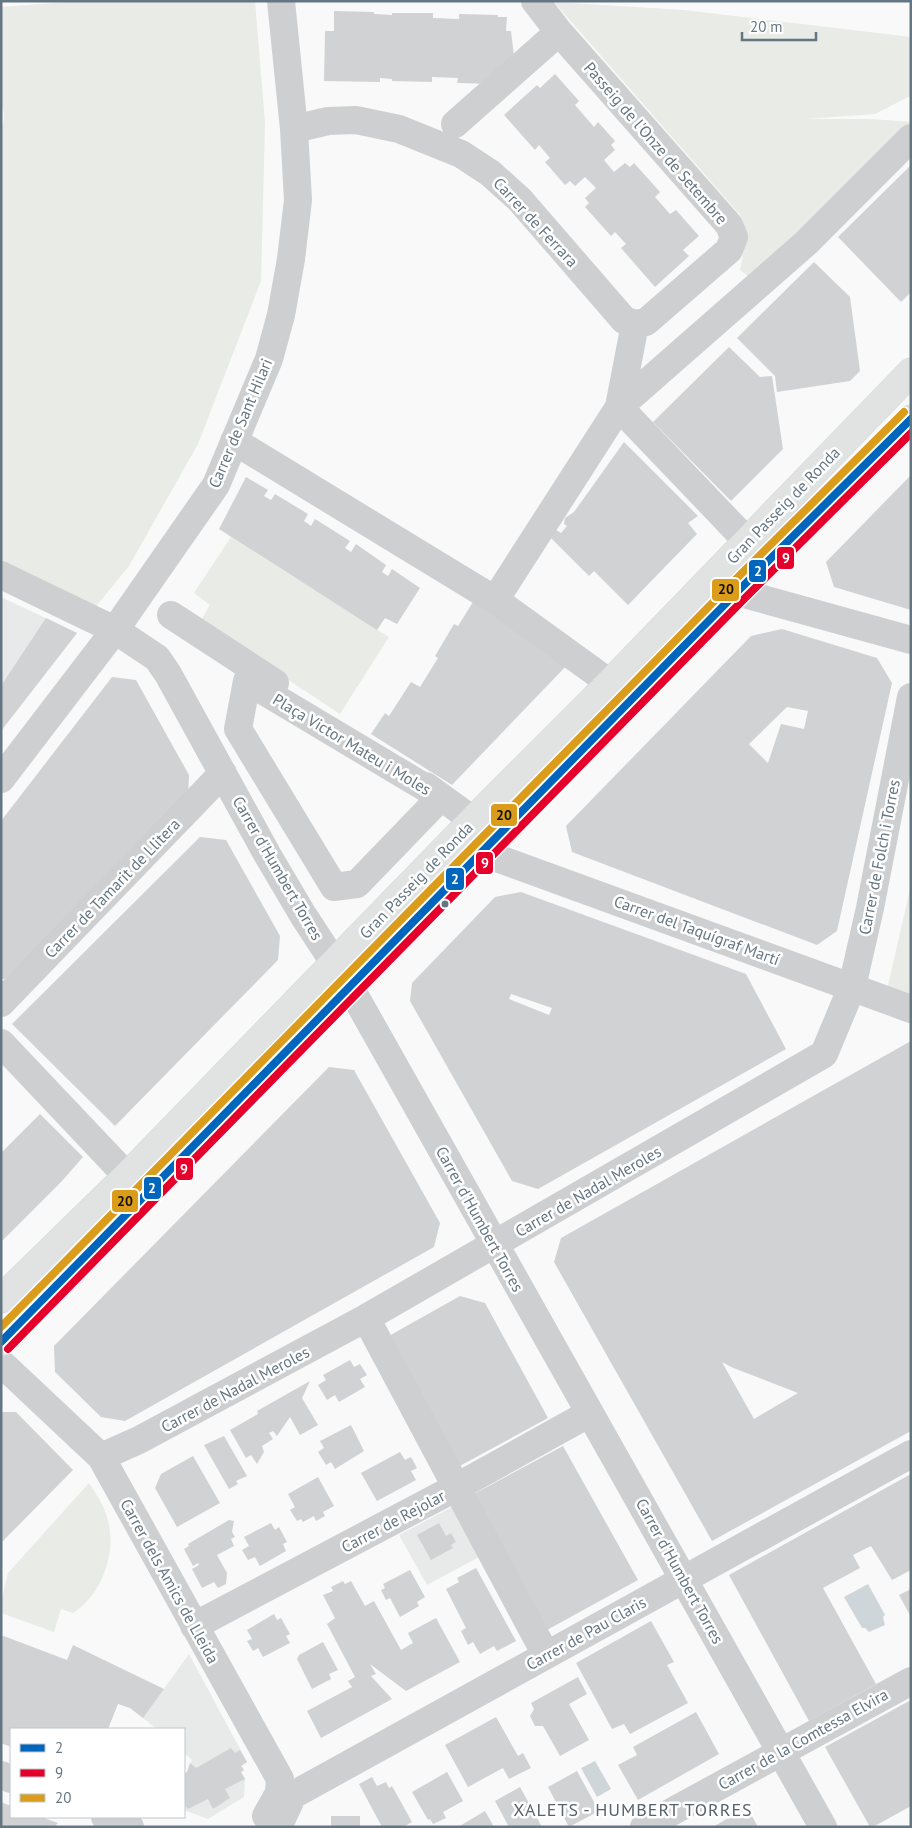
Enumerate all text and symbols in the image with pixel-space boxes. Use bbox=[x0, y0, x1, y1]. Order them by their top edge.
scale bar bbox=[742, 10, 816, 42]
text: 20 m bbox=[750, 17, 783, 36]
street label: Passeig de l'Onze de Setembre bbox=[580, 58, 732, 228]
street label: Carrer de Ferrara bbox=[489, 173, 583, 271]
street label: Carrer de Sant Hilari bbox=[204, 355, 276, 491]
street label: Gran Passeig de Ronda bbox=[722, 442, 844, 568]
line badge: 9 bbox=[776, 546, 795, 570]
text: 9 bbox=[782, 549, 790, 567]
line badge: 2 bbox=[748, 559, 767, 583]
text: 2 bbox=[754, 562, 762, 580]
line badge: 20 bbox=[711, 578, 740, 602]
text: 20 bbox=[718, 580, 734, 598]
street label: Plaça Victor Mateu i Moles bbox=[269, 689, 435, 799]
street label: Carrer de Folch i Torres bbox=[854, 778, 904, 936]
street label: Carrer d'Humbert Torres bbox=[229, 792, 328, 944]
line badge: 20 bbox=[490, 803, 518, 827]
text: 20 bbox=[496, 806, 512, 824]
street label: Carrer de Tamarit de Llitera bbox=[40, 814, 184, 962]
street label: Gran Passeig de Ronda bbox=[355, 817, 477, 943]
line badge: 9 bbox=[475, 851, 494, 875]
text: 9 bbox=[481, 854, 489, 872]
line badge: 2 bbox=[445, 867, 465, 891]
text: 2 bbox=[451, 870, 459, 888]
street label: Carrer del Taquígraf Martí bbox=[611, 891, 783, 969]
unlabelled marker bbox=[440, 899, 450, 909]
street label: Carrer de Nadal Meroles bbox=[512, 1141, 665, 1241]
street label: Carrer d'Humbert Torres bbox=[432, 1143, 528, 1295]
line badge: 9 bbox=[175, 1157, 194, 1181]
text: 9 bbox=[180, 1160, 188, 1178]
line badge: 2 bbox=[143, 1176, 162, 1200]
text: 2 bbox=[148, 1179, 156, 1197]
line badge: 20 bbox=[111, 1189, 139, 1213]
text: 20 bbox=[117, 1192, 133, 1210]
street label: Carrer de Nadal Meroles bbox=[157, 1341, 313, 1437]
street label: Carrer de Rejolar bbox=[338, 1485, 449, 1557]
street label: Carrer dels Amics de Lleida bbox=[116, 1495, 224, 1667]
street label: Carrer d'Humbert Torres bbox=[632, 1495, 728, 1647]
street label: Carrer de Pau Claris bbox=[523, 1592, 650, 1674]
street label: Carrer de la Comtessa Elvira bbox=[715, 1684, 891, 1794]
legend bbox=[10, 1728, 185, 1818]
text: 2 bbox=[55, 1738, 63, 1757]
text: 9 bbox=[55, 1763, 63, 1782]
text: 20 bbox=[55, 1788, 71, 1807]
district label: XALETS - HUMBERT TORRES bbox=[513, 1798, 753, 1821]

